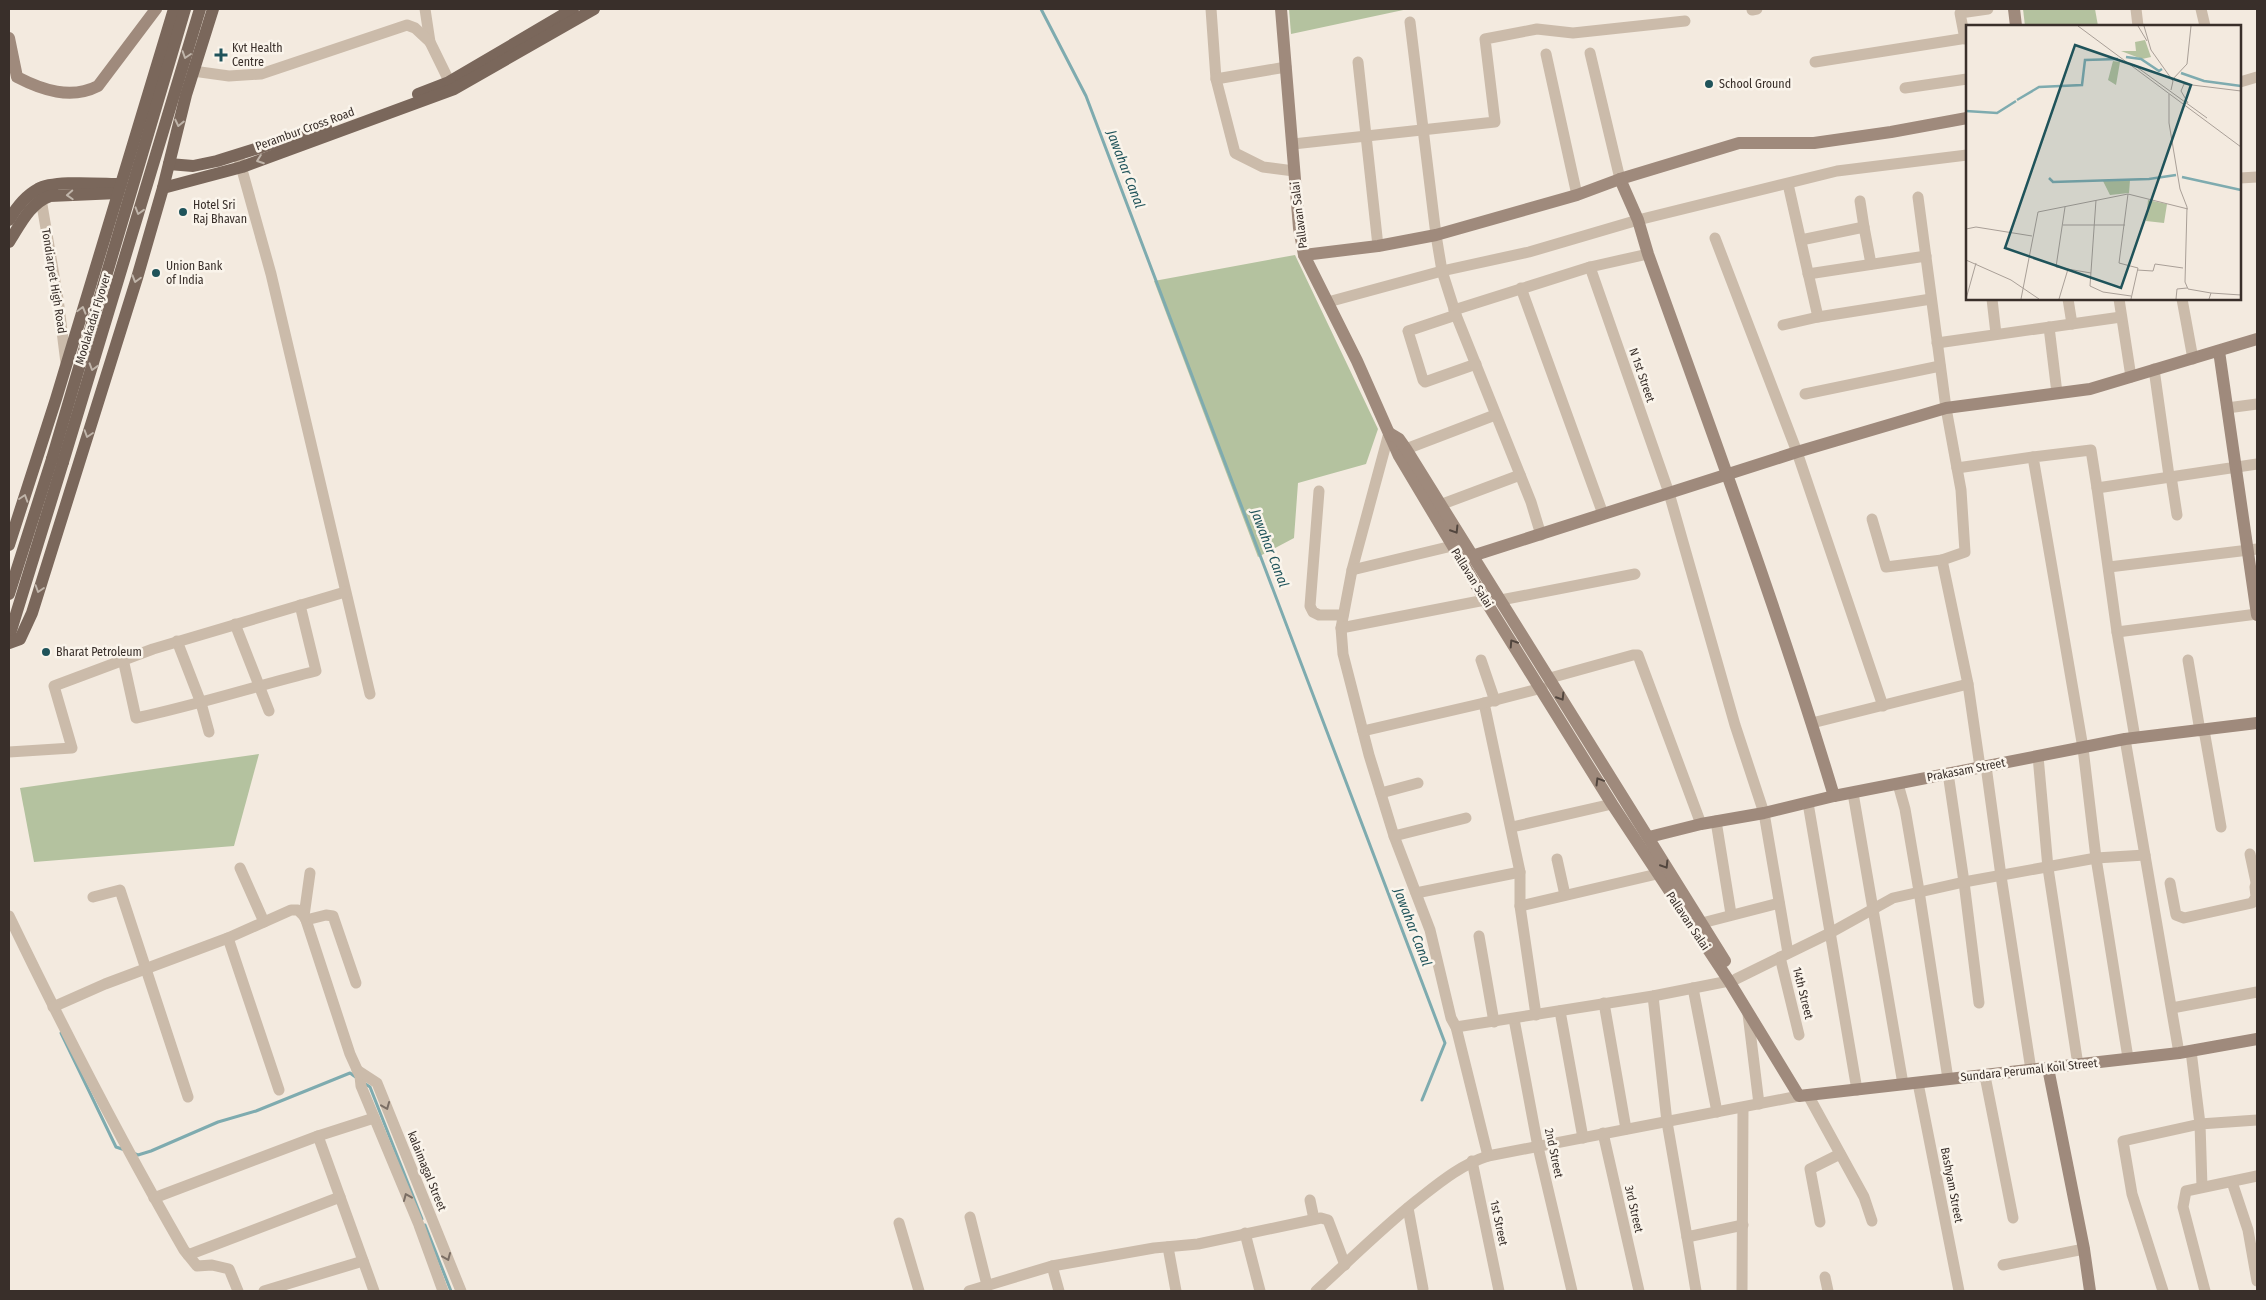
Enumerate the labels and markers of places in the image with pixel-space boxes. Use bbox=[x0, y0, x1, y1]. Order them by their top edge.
place label: Kvt Health Centre bbox=[232, 41, 283, 69]
marker: Kvt Health Centre bbox=[214, 48, 228, 62]
place label: School Ground bbox=[1719, 77, 1791, 91]
marker: School Ground bbox=[1703, 78, 1715, 90]
place label: Hotel Sri Raj Bhavan bbox=[193, 198, 247, 226]
marker: Hotel Sri Raj Bhavan bbox=[177, 206, 189, 218]
place label: Union Bank of India bbox=[166, 259, 223, 287]
marker: Union Bank of India bbox=[150, 267, 162, 279]
place label: Bharat Petroleum bbox=[56, 645, 142, 659]
marker: Bharat Petroleum bbox=[40, 646, 52, 658]

